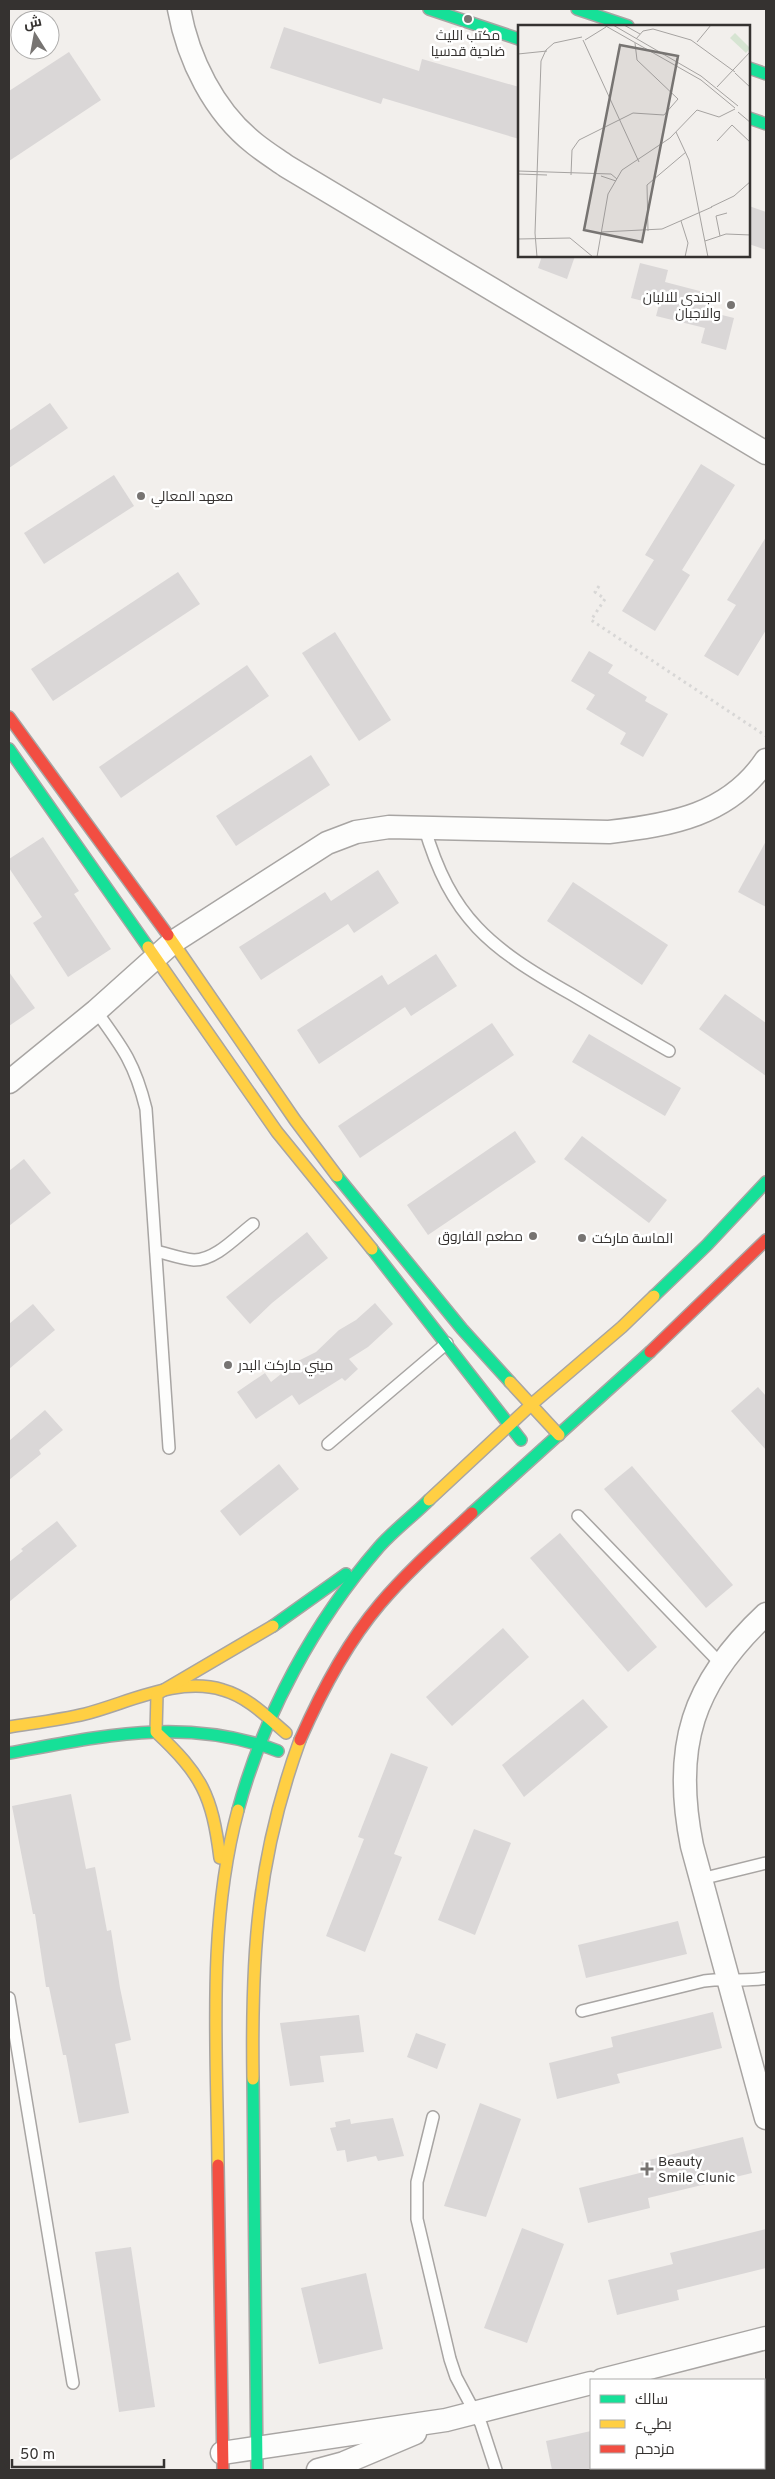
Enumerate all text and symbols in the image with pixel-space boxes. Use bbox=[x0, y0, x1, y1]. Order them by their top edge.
north arrow bbox=[10, 10, 60, 60]
text: ش bbox=[22, 13, 43, 34]
marker: مكتب الليث ضاحية قدسيا bbox=[462, 13, 474, 25]
inset map bbox=[518, 25, 750, 258]
place label: مكتب الليث ضاحية قدسيا bbox=[431, 28, 505, 61]
place label: الجندي للالبان والاجبان bbox=[643, 290, 721, 323]
marker: الجندي للالبان والاجبان bbox=[725, 299, 737, 311]
place label: معهد المعالي bbox=[151, 489, 233, 508]
marker: معهد المعالي bbox=[135, 490, 147, 502]
place label: مطعم الفاروق bbox=[438, 1229, 523, 1246]
marker: مطعم الفاروق bbox=[527, 1230, 539, 1242]
place label: الماسة ماركت bbox=[592, 1231, 673, 1248]
marker: الماسة ماركت bbox=[576, 1232, 588, 1244]
place label: ميني ماركت البدر bbox=[237, 1358, 333, 1377]
marker: ميني ماركت البدر bbox=[222, 1359, 234, 1371]
place label: Beauty Smile Clunic bbox=[658, 2154, 735, 2187]
marker: Beauty Smile Clunic bbox=[640, 2162, 654, 2176]
legend bbox=[590, 2379, 765, 2469]
text: سالك bbox=[635, 2391, 668, 2410]
text: بطيء bbox=[635, 2416, 672, 2436]
scale bar bbox=[12, 2436, 165, 2468]
text: مزدحم bbox=[635, 2441, 675, 2460]
text: 50 m bbox=[20, 2446, 55, 2465]

